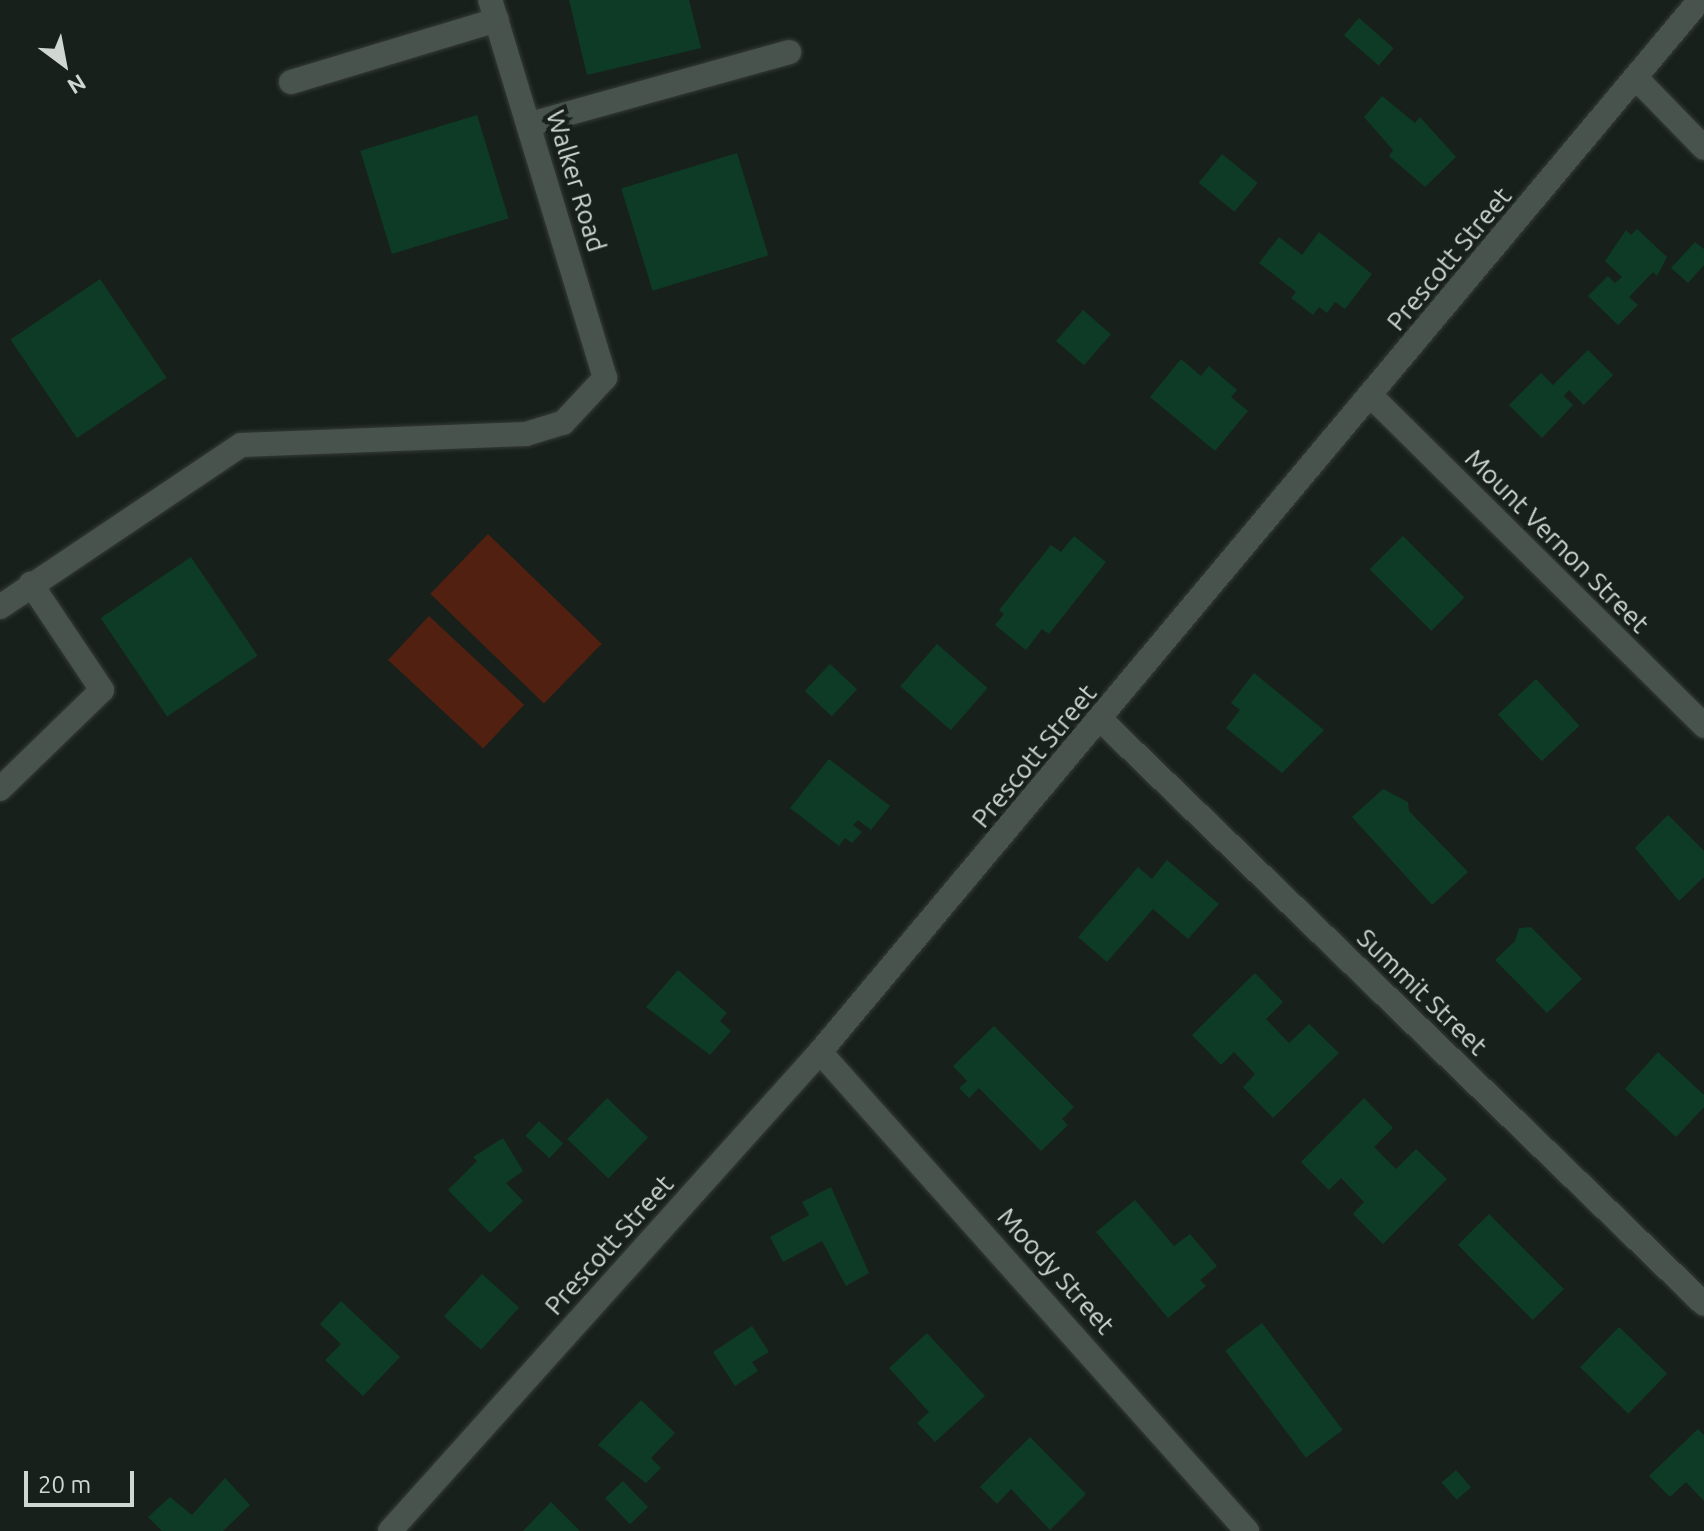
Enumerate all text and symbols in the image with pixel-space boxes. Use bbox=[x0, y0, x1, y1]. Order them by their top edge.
north arrow bbox=[24, 24, 104, 104]
text: N bbox=[63, 70, 91, 100]
street label: Walker Road bbox=[540, 106, 612, 256]
street label: Prescott Street bbox=[1380, 181, 1518, 337]
street label: Mount Vernon Street bbox=[1459, 443, 1655, 639]
street label: Prescott Street bbox=[965, 678, 1103, 834]
street label: Summit Street bbox=[1351, 922, 1493, 1062]
street label: Prescott Street bbox=[538, 1169, 680, 1321]
street label: Moody Street bbox=[991, 1201, 1121, 1341]
scale bar bbox=[28, 1455, 138, 1505]
text: 20 m bbox=[38, 1471, 91, 1498]

